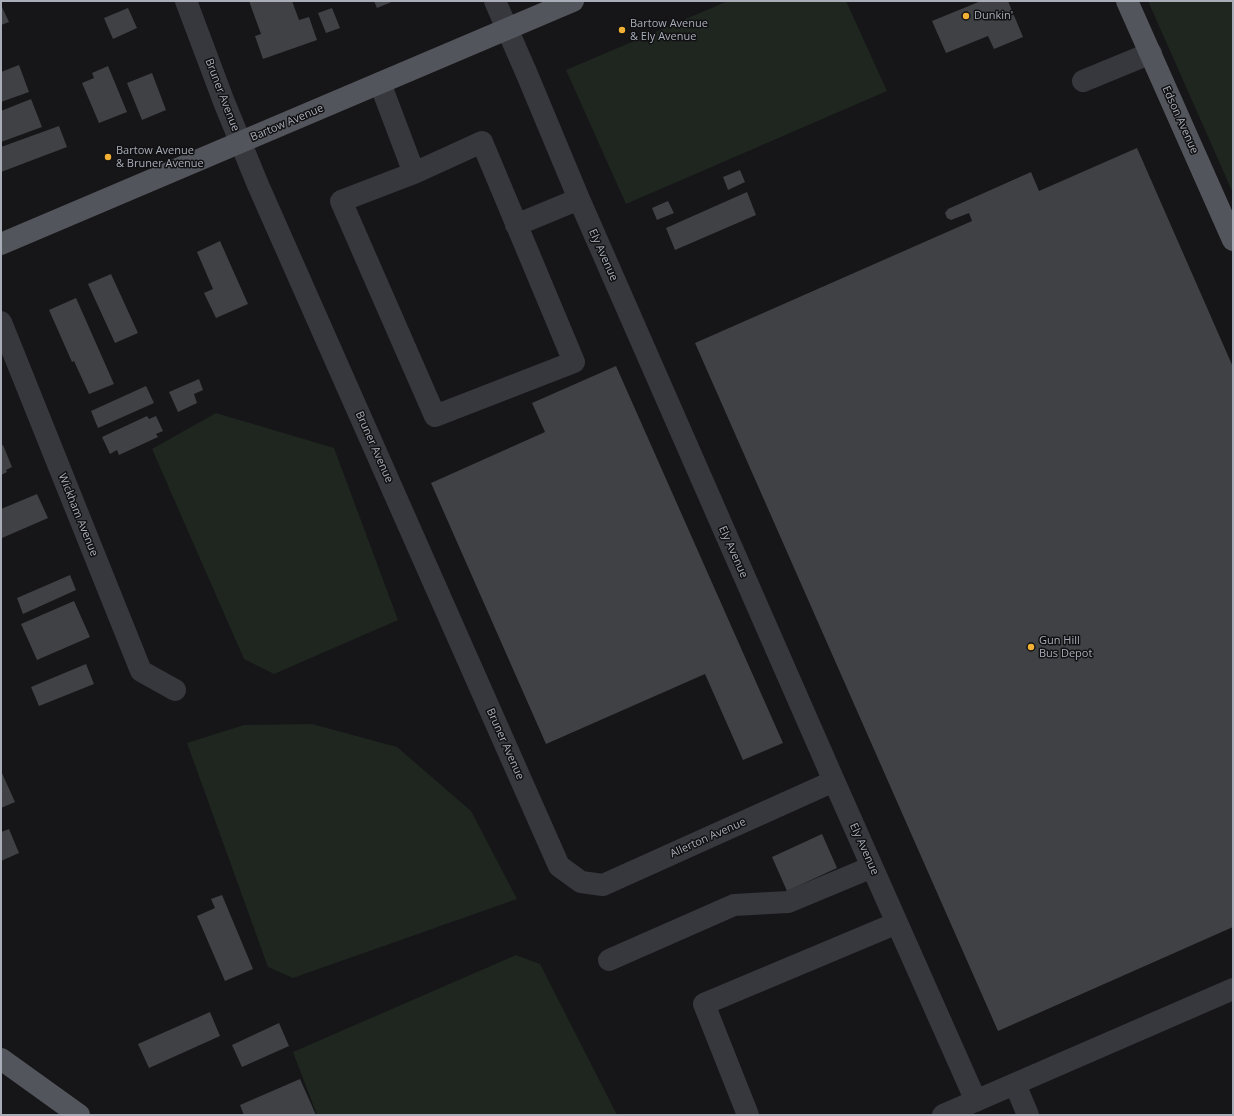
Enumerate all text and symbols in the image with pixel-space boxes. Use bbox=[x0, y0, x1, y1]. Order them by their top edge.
place label: Dunkin' bbox=[974, 9, 1013, 23]
marker: Dunkin' bbox=[961, 11, 971, 21]
place label: Bartow Avenue & Ely Avenue bbox=[630, 17, 708, 43]
marker: Bartow Avenue & Ely Avenue bbox=[617, 25, 627, 35]
street label: Bruner Avenue bbox=[202, 57, 242, 133]
street label: Edson Avenue bbox=[1159, 84, 1201, 156]
street label: Bartow Avenue bbox=[249, 102, 325, 144]
place label: Bartow Avenue & Bruner Avenue bbox=[116, 144, 204, 170]
marker: Bartow Avenue & Bruner Avenue bbox=[103, 152, 113, 162]
street label: Ely Avenue bbox=[586, 227, 620, 283]
street label: Bruner Avenue bbox=[352, 409, 396, 485]
street label: Wickham Avenue bbox=[55, 472, 101, 558]
street label: Ely Avenue bbox=[716, 524, 750, 580]
place label: Gun Hill Bus Depot bbox=[1039, 634, 1092, 660]
marker: Gun Hill Bus Depot bbox=[1026, 642, 1036, 652]
street label: Bruner Avenue bbox=[483, 706, 527, 782]
street label: Allerton Avenue bbox=[668, 815, 748, 861]
street label: Ely Avenue bbox=[847, 821, 881, 877]

